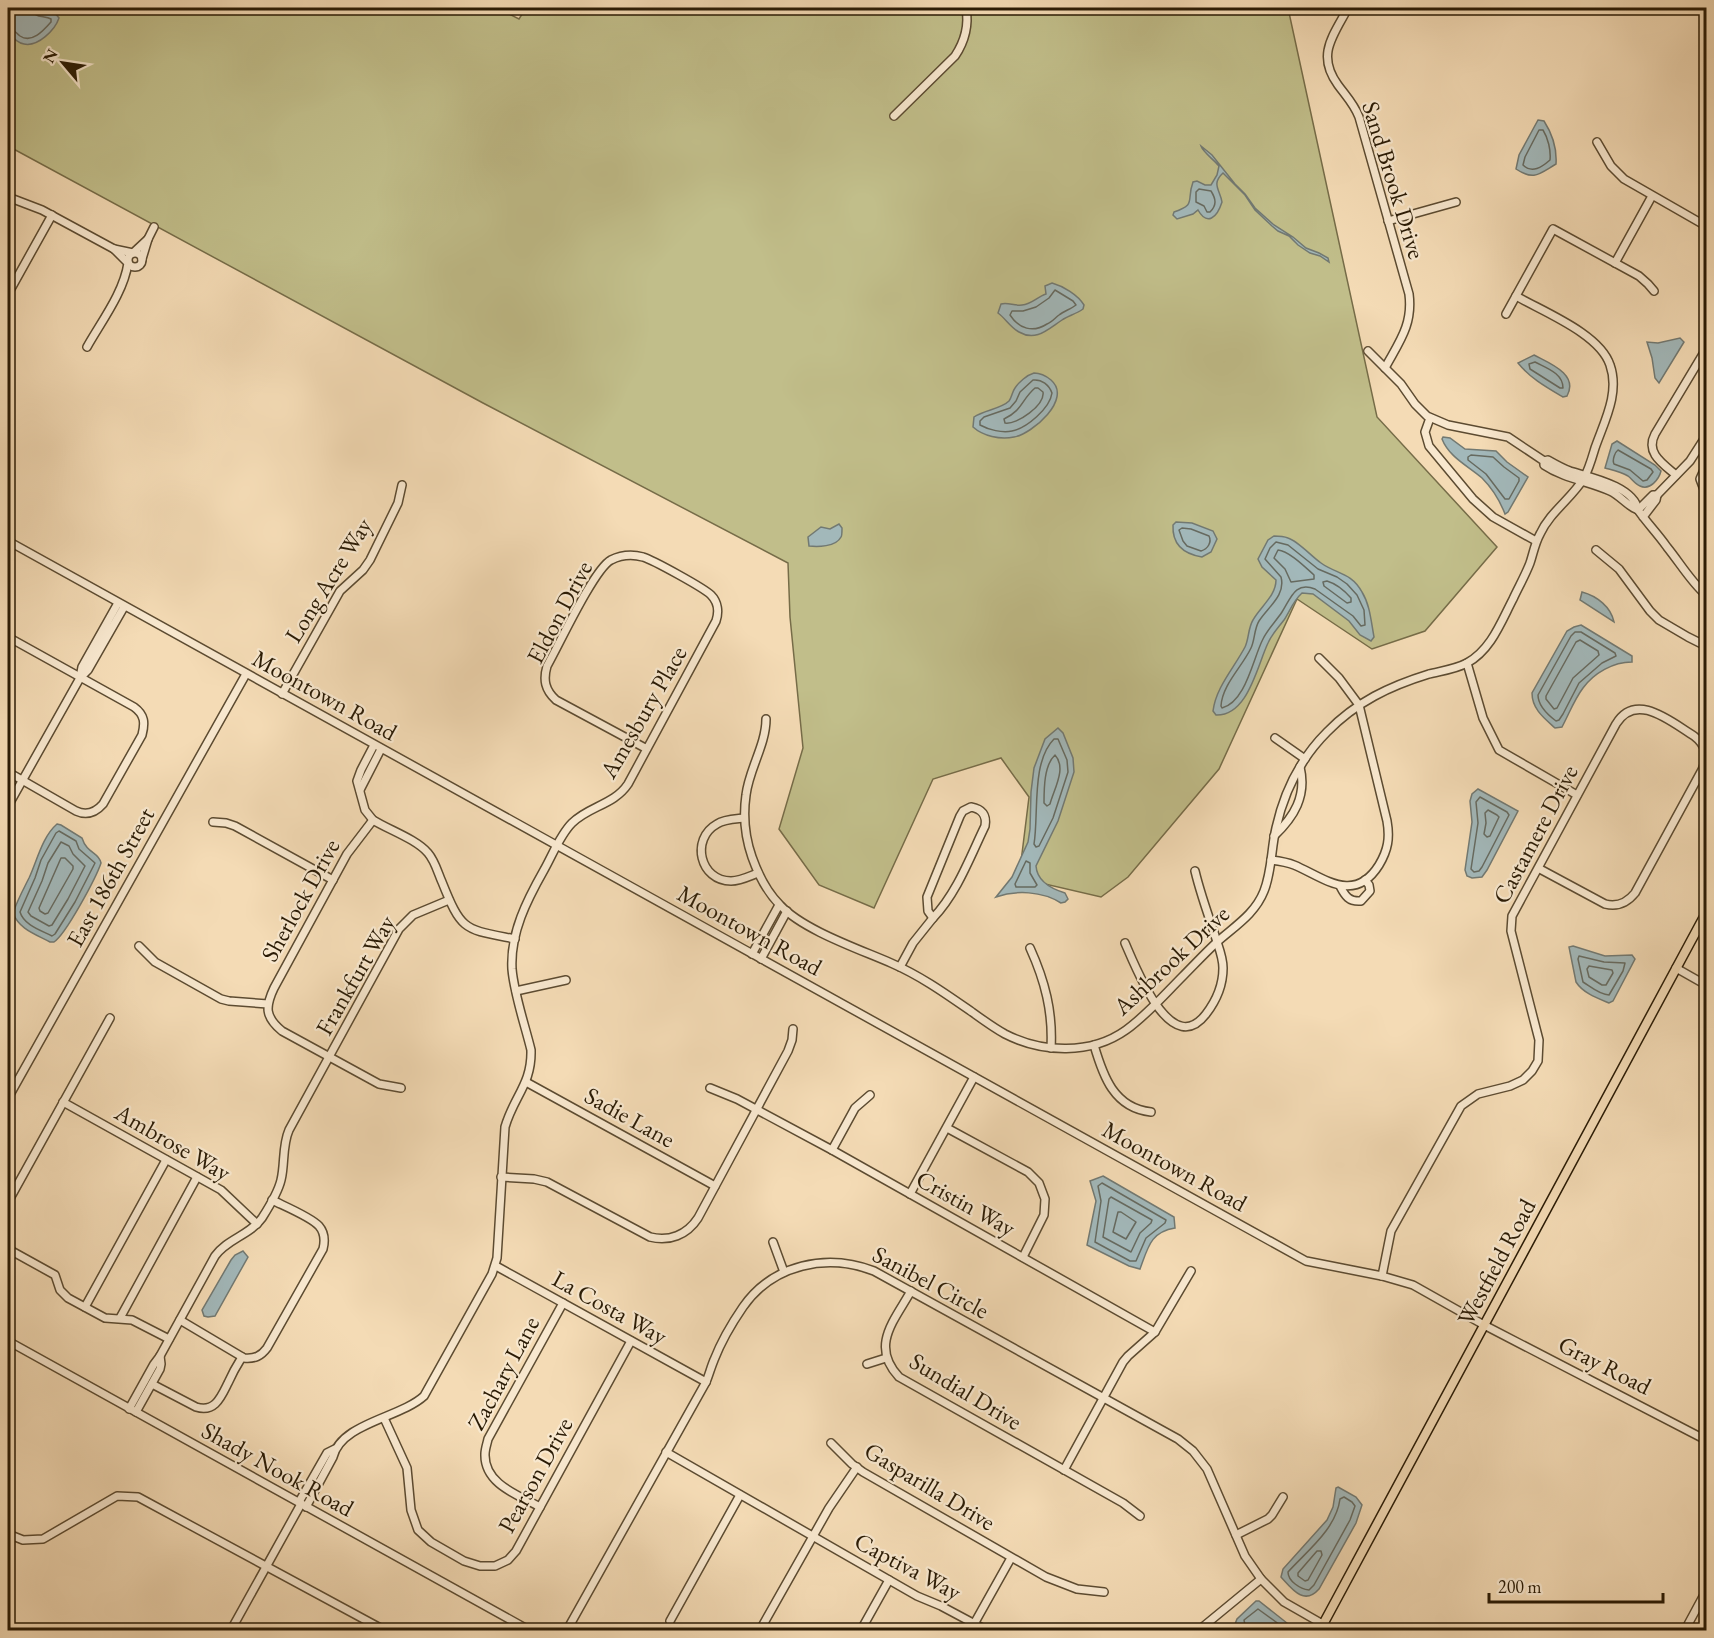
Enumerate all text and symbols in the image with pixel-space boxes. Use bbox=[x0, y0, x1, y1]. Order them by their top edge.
north arrow bbox=[33, 33, 93, 93]
text: N bbox=[38, 45, 63, 67]
street label: Sand Brook Drive bbox=[1355, 97, 1433, 263]
street label: Long Acre Way bbox=[277, 511, 379, 648]
street label: Eldon Drive bbox=[519, 555, 599, 669]
street label: Amesbury Place bbox=[592, 640, 693, 785]
street label: Moontown Road bbox=[247, 642, 404, 748]
street label: Castamere Drive bbox=[1485, 759, 1585, 909]
street label: East 186th Street bbox=[59, 801, 161, 952]
street label: Sherlock Drive bbox=[254, 833, 346, 967]
street label: Moontown Road bbox=[672, 877, 829, 983]
street label: Ashbrook Drive bbox=[1106, 898, 1236, 1022]
street label: Frankfurt Way bbox=[308, 909, 402, 1041]
street label: Sadie Lane bbox=[579, 1080, 681, 1154]
street label: Ambrose Way bbox=[109, 1096, 237, 1188]
street label: Moontown Road bbox=[1097, 1113, 1254, 1219]
street label: Cristin Way bbox=[911, 1163, 1022, 1243]
street label: Westfield Road bbox=[1450, 1193, 1543, 1331]
street label: Sanibel Circle bbox=[867, 1238, 995, 1326]
street label: La Costa Way bbox=[547, 1263, 673, 1351]
street label: Zachary Lane bbox=[460, 1311, 546, 1435]
street label: Gray Road bbox=[1553, 1328, 1658, 1402]
street label: Sundial Drive bbox=[904, 1345, 1028, 1437]
street label: Pearson Drive bbox=[491, 1412, 579, 1538]
street label: Shady Nook Road bbox=[196, 1414, 360, 1524]
street label: Gasparilla Drive bbox=[859, 1435, 1001, 1537]
street label: Captiva Way bbox=[849, 1525, 967, 1607]
scale bar bbox=[1489, 1566, 1663, 1604]
text: 200 m bbox=[1498, 1575, 1542, 1598]

